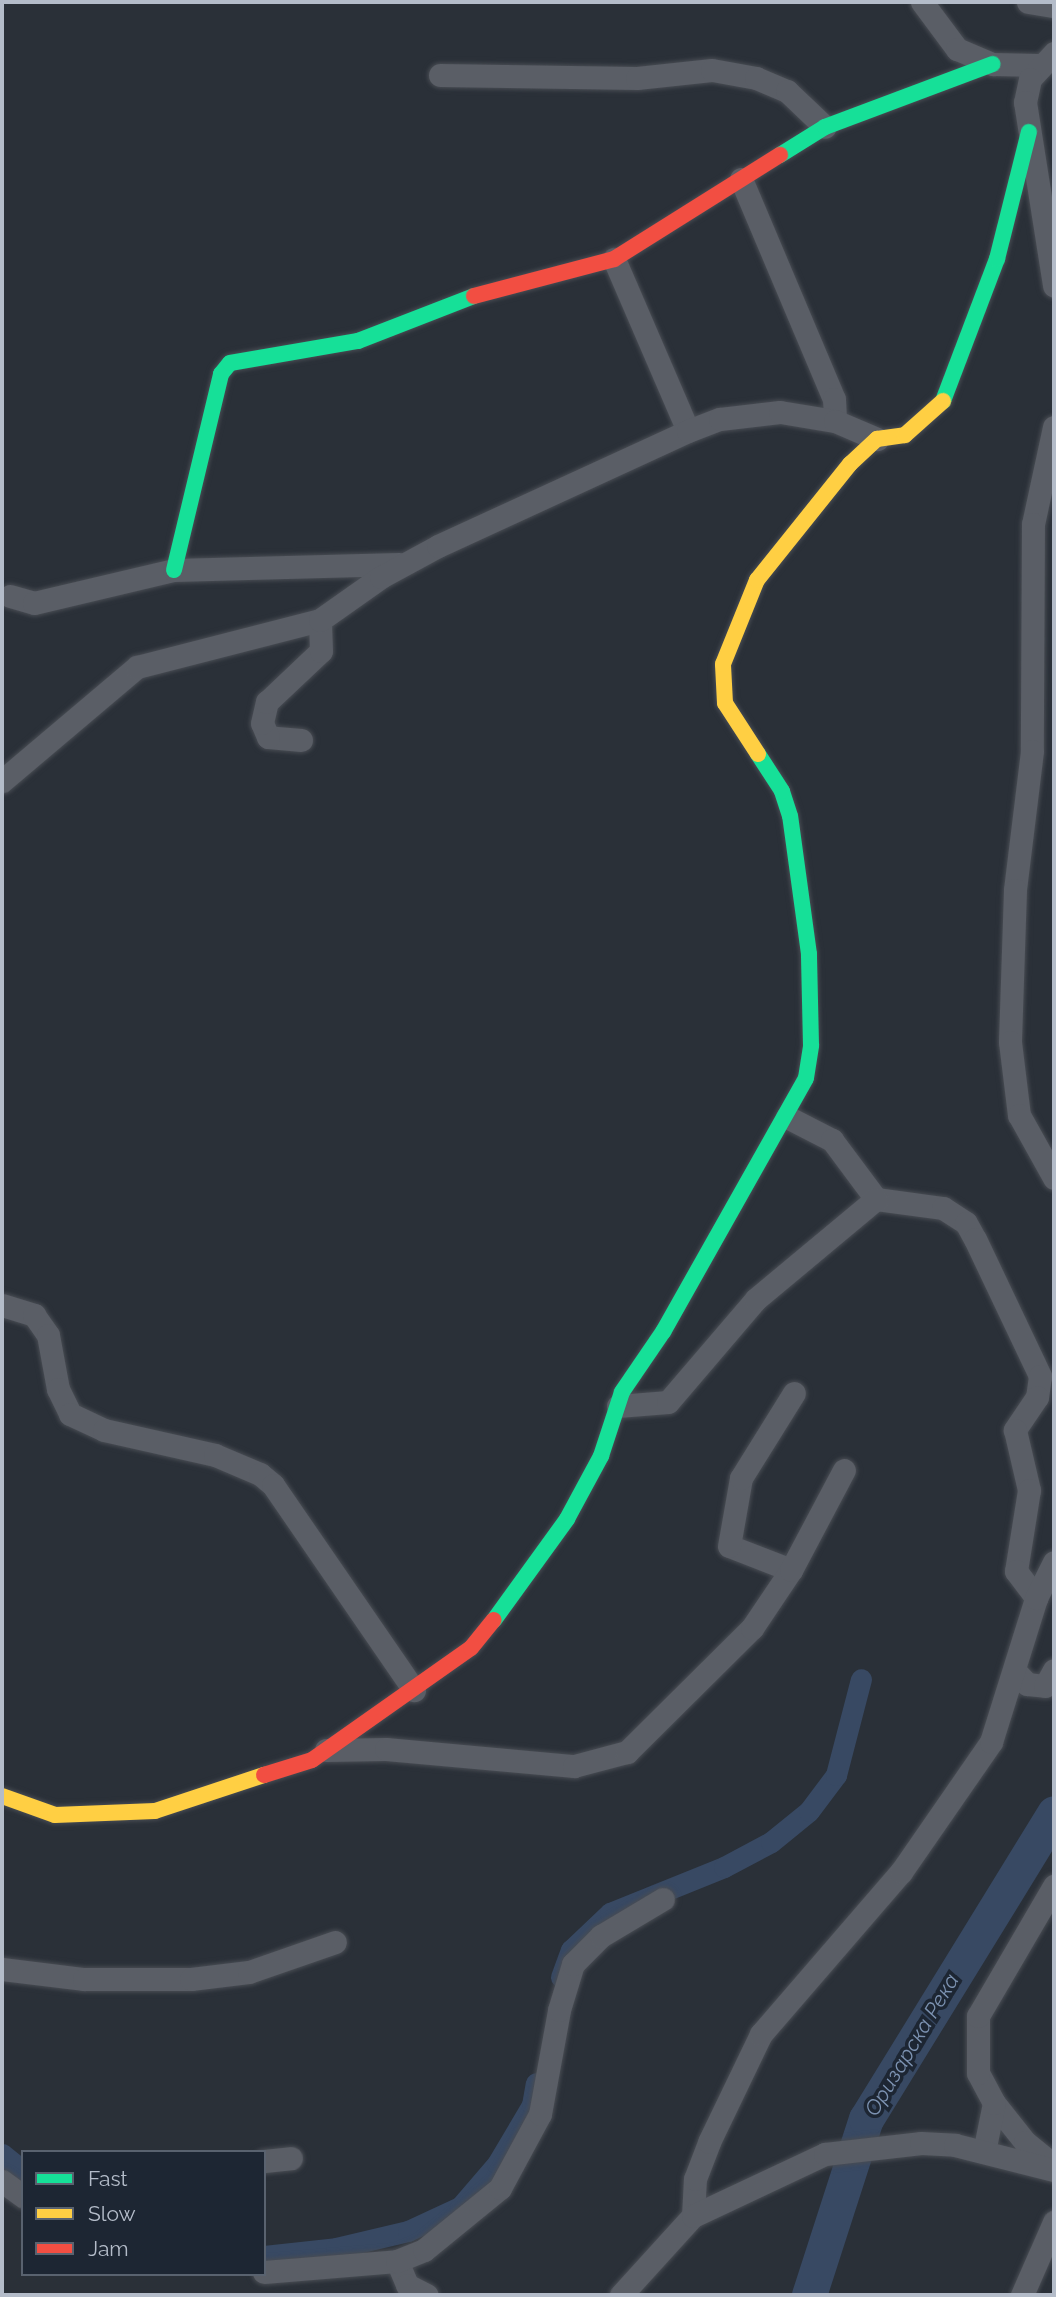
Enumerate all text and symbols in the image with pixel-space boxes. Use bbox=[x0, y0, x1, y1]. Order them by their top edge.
water label: Оризарска Река bbox=[860, 1969, 964, 2121]
legend bbox=[21, 2150, 266, 2276]
text: Fast bbox=[88, 2166, 128, 2191]
text: Slow bbox=[88, 2201, 136, 2226]
text: Jam bbox=[88, 2236, 129, 2261]

